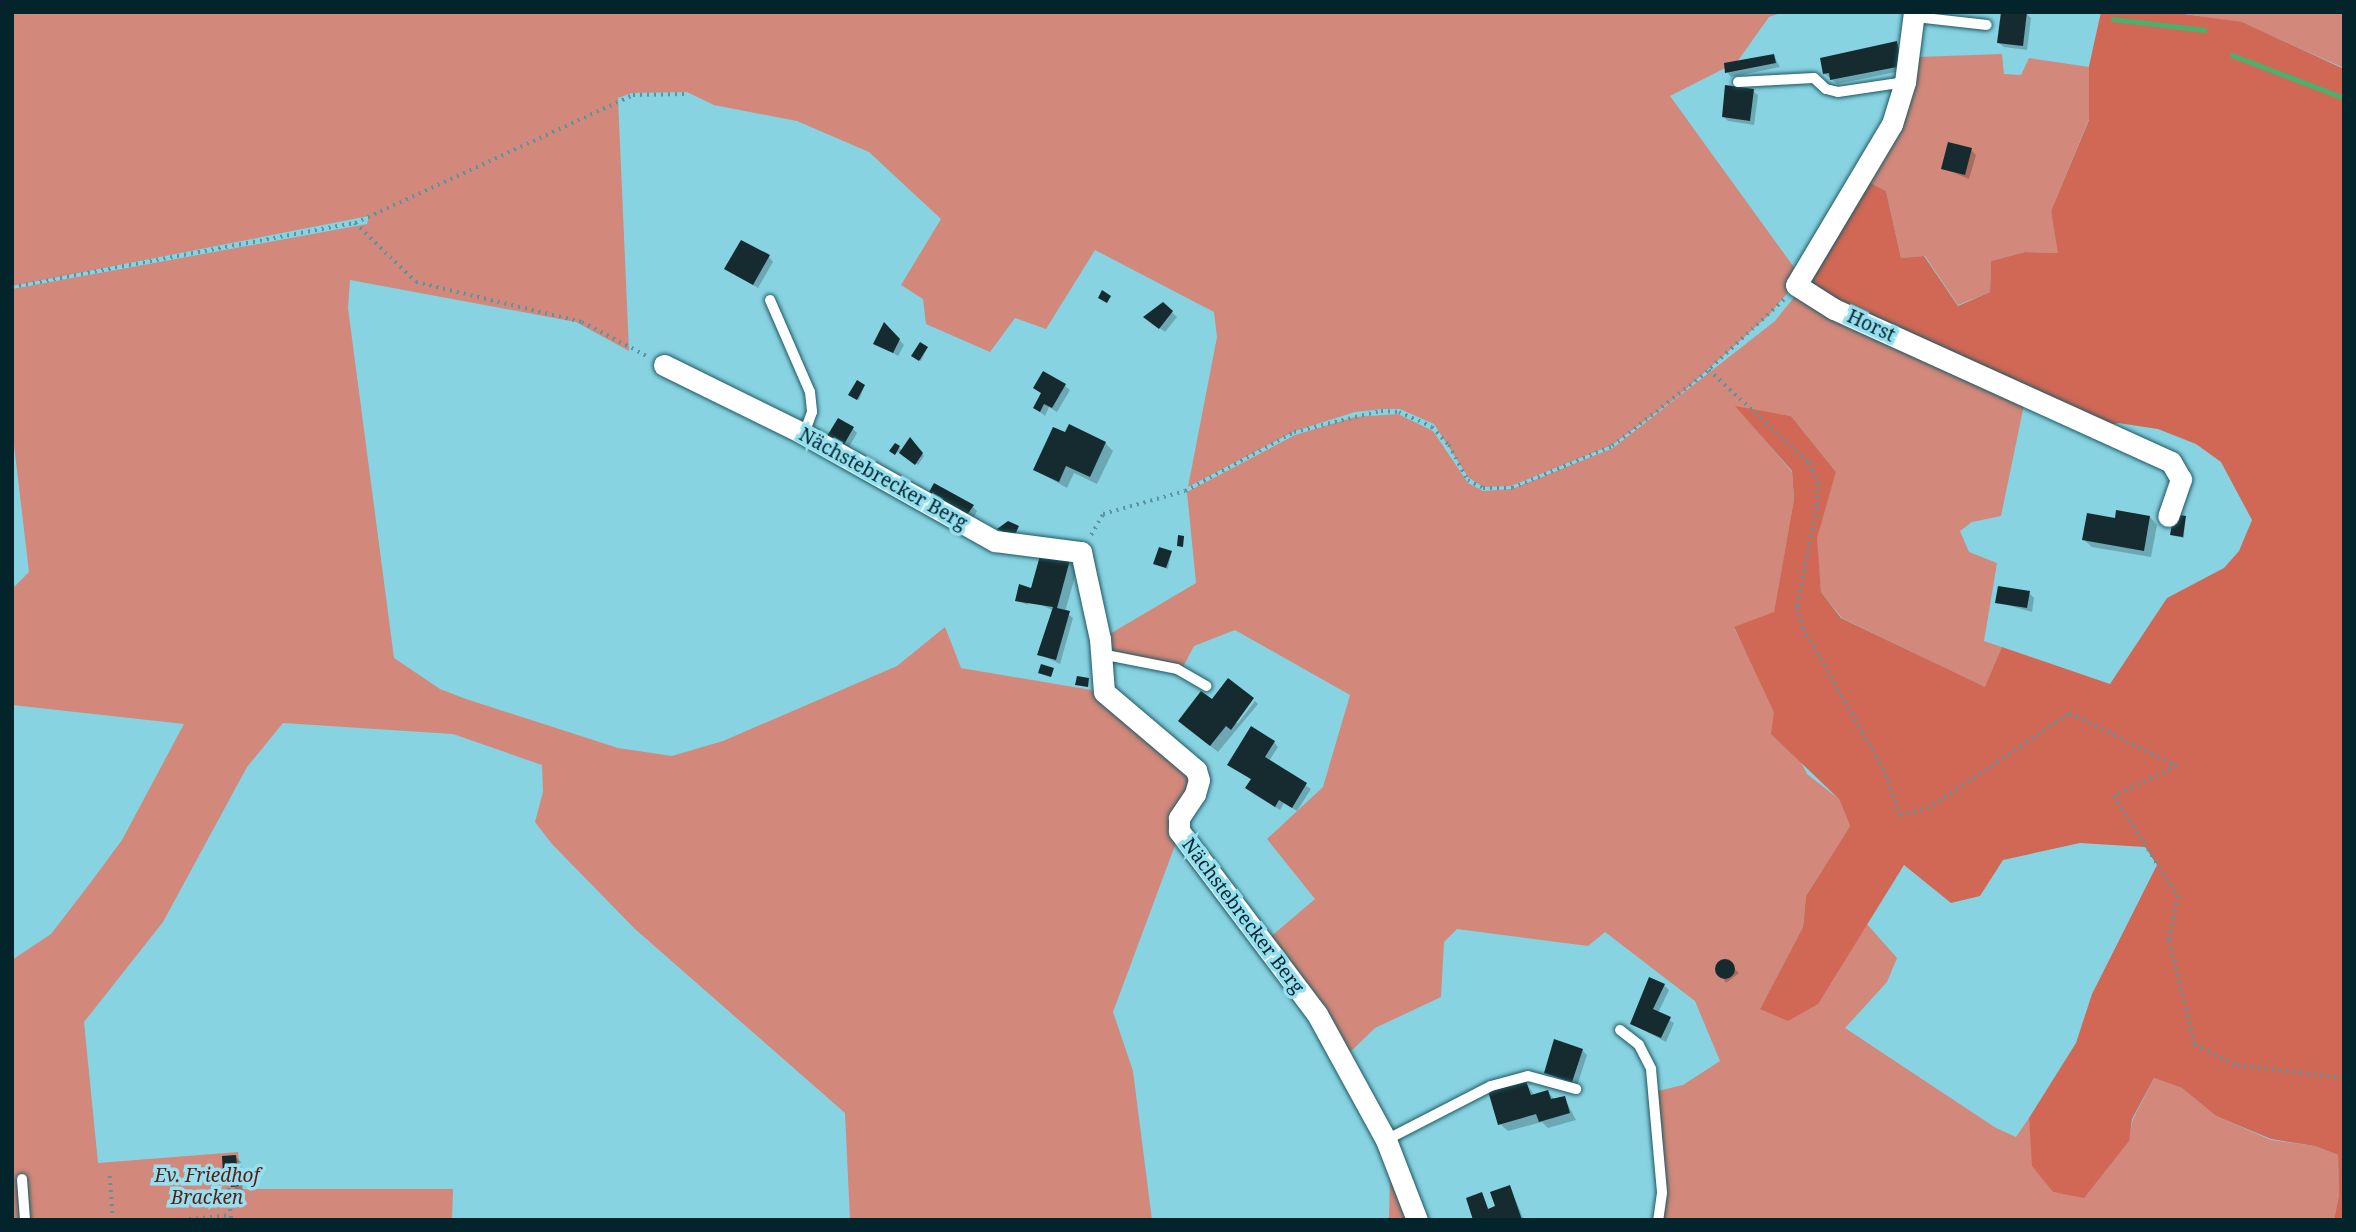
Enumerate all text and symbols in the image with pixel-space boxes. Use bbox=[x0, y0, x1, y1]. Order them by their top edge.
street label: Horst bbox=[1843, 305, 1899, 347]
street label: Nächstebrecker Berg bbox=[795, 423, 971, 535]
street label: Nächstebrecker Berg bbox=[1177, 834, 1309, 998]
park label: Ev. Friedhof Bracken bbox=[155, 1165, 259, 1209]

